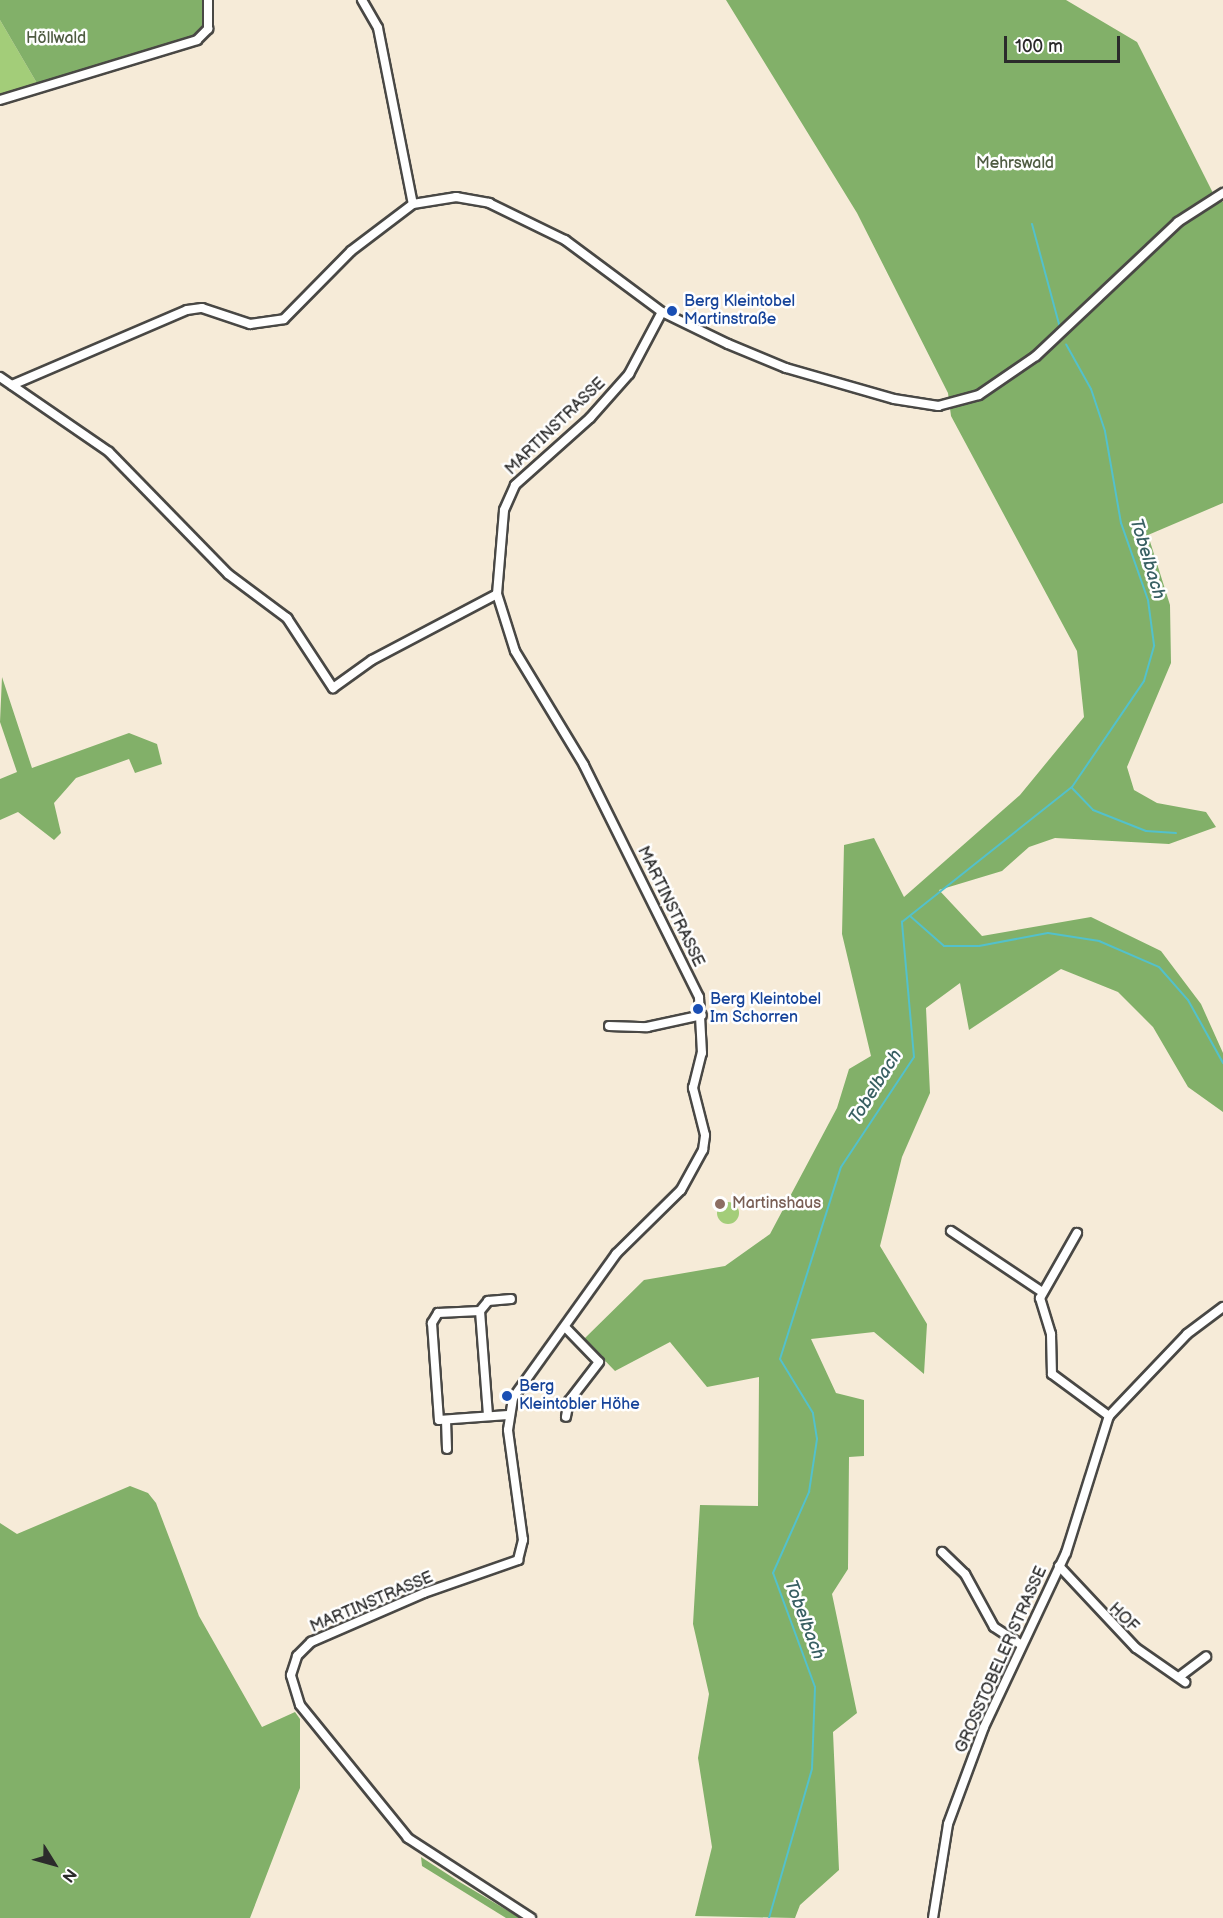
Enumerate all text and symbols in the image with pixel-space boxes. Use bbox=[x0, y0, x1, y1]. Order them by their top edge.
scale bar bbox=[1007, 24, 1122, 62]
park label: Höllwald bbox=[26, 29, 86, 49]
text: 100 m bbox=[1015, 36, 1063, 57]
park label: Mehrswald bbox=[976, 154, 1054, 174]
place label: Berg Kleintobel Martinstraße bbox=[684, 292, 795, 330]
marker: Berg Kleintobel Martinstraße bbox=[665, 304, 679, 318]
street label: MARTINSTRASSE bbox=[502, 374, 610, 480]
water label: Tobelbach bbox=[1124, 516, 1170, 602]
street label: MARTINSTRASSE bbox=[633, 844, 707, 970]
place label: Berg Kleintobel Im Schorren bbox=[710, 990, 821, 1028]
marker: Berg Kleintobel Im Schorren bbox=[691, 1002, 705, 1016]
water label: Tobelbach bbox=[845, 1046, 907, 1128]
place label: Martinshaus bbox=[732, 1194, 821, 1214]
marker: Martinshaus bbox=[713, 1197, 727, 1211]
place label: Berg Kleintobler Höhe bbox=[519, 1377, 640, 1415]
marker: Berg Kleintobler Höhe bbox=[500, 1389, 514, 1403]
street label: GROSSTOBELER STRASSE bbox=[952, 1564, 1052, 1756]
street label: MARTINSTRASSE bbox=[308, 1568, 436, 1638]
water label: Tobelbach bbox=[779, 1577, 829, 1663]
street label: HOF bbox=[1104, 1599, 1142, 1637]
north arrow bbox=[24, 1834, 84, 1894]
text: N bbox=[58, 1865, 80, 1886]

